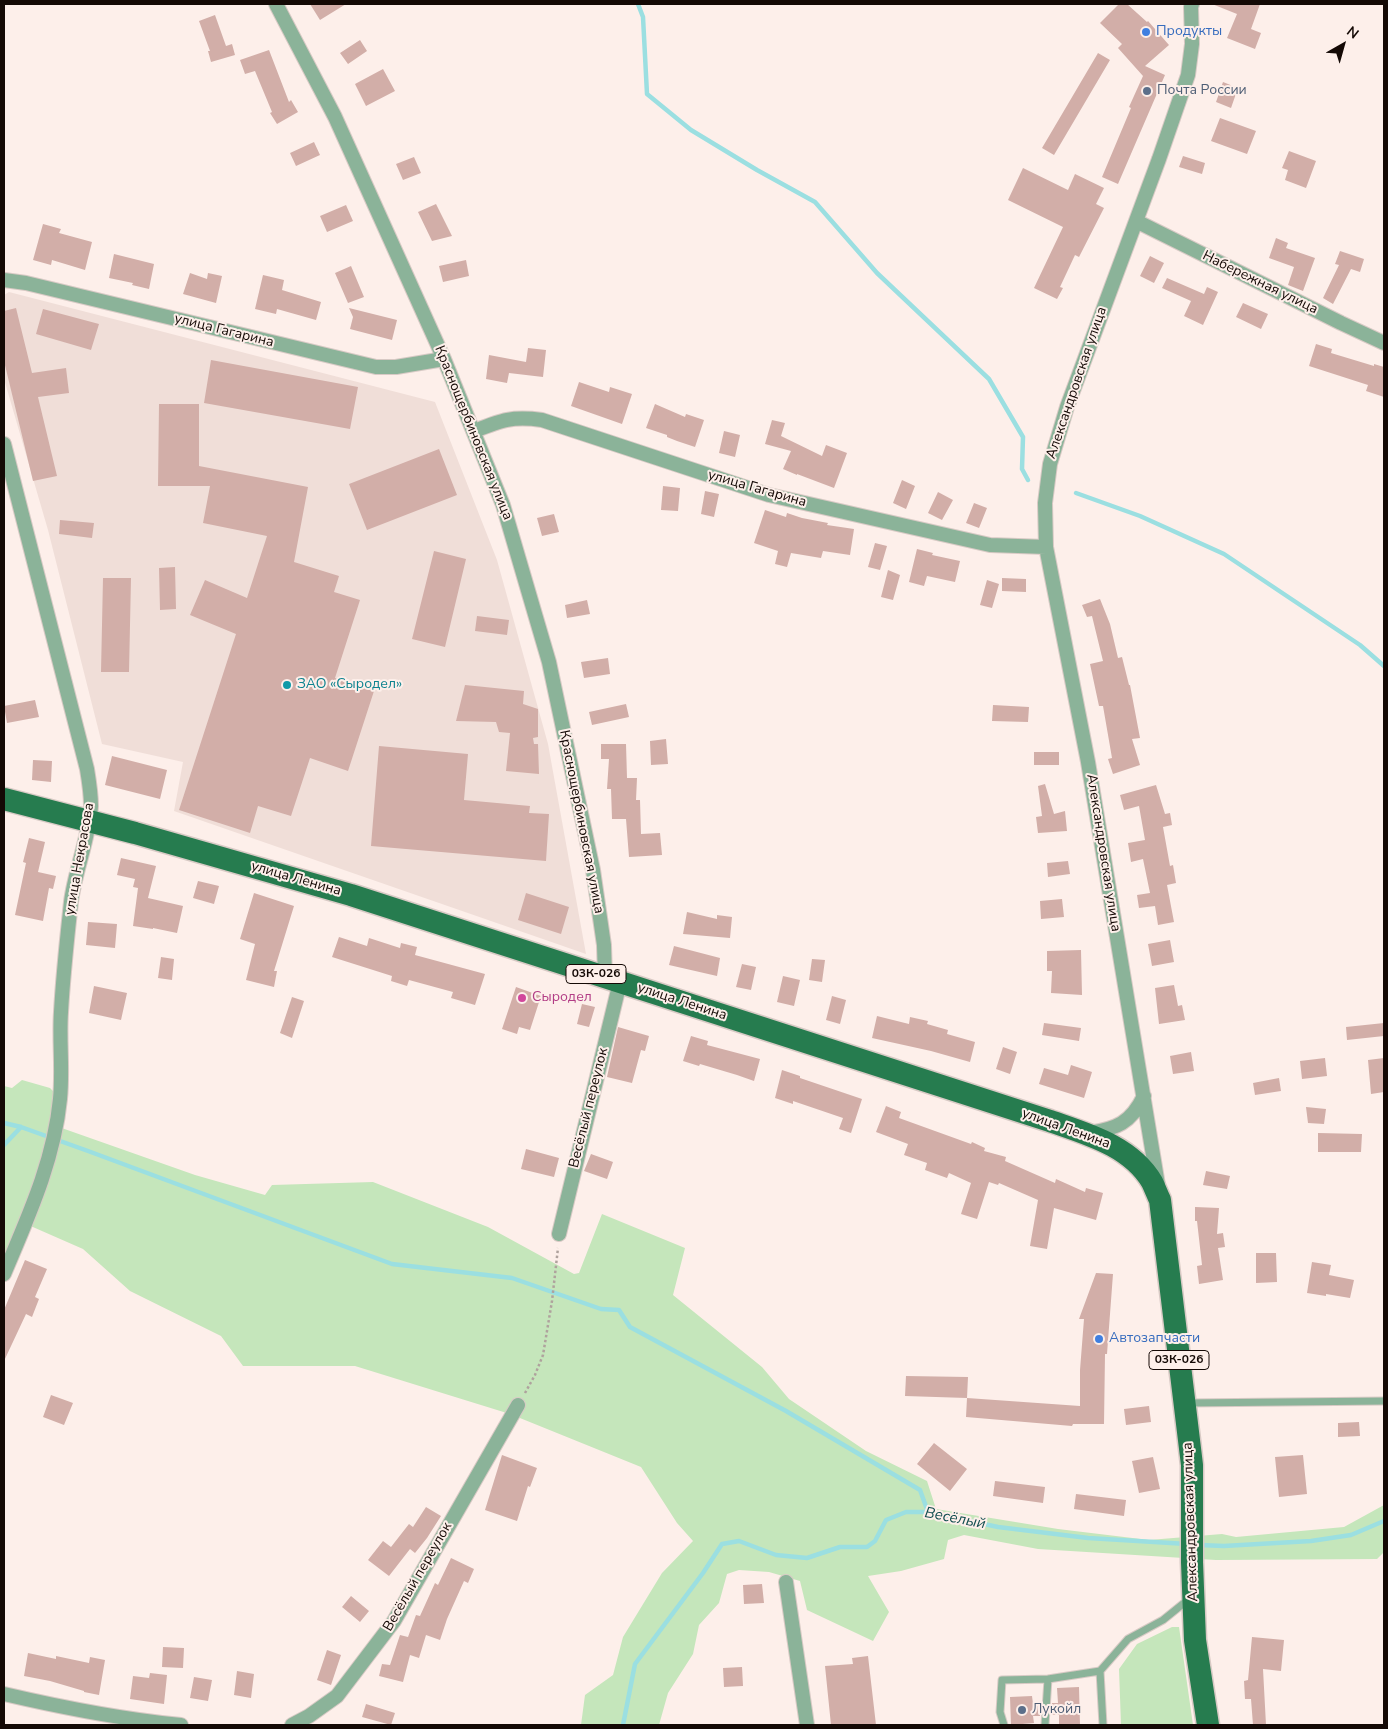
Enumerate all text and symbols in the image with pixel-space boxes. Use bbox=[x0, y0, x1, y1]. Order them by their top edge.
north arrow bbox=[1318, 20, 1368, 70]
text: N bbox=[1343, 22, 1363, 43]
place label: Продукты bbox=[1156, 24, 1222, 40]
marker: Продукты bbox=[1140, 26, 1152, 38]
place label: Почта России bbox=[1157, 83, 1247, 99]
marker: Почта России bbox=[1141, 85, 1153, 97]
street label: Набережная улица bbox=[1199, 248, 1321, 318]
street label: Александровская улица bbox=[1043, 305, 1111, 461]
street label: улица Гагарина bbox=[173, 311, 275, 351]
street label: Краснощербиновская улица bbox=[430, 343, 516, 523]
street label: улица Гагарина bbox=[706, 467, 808, 511]
place label: ЗАО «Сыродел» bbox=[297, 677, 402, 693]
marker: ЗАО «Сыродел» bbox=[281, 679, 293, 691]
street label: Краснощербиновская улица bbox=[555, 729, 607, 915]
street label: Александровская улица bbox=[1082, 773, 1124, 933]
street label: улица Некрасова bbox=[62, 801, 98, 917]
street label: улица Ленина bbox=[249, 858, 343, 900]
road number: 03К-026 bbox=[566, 964, 626, 984]
street label: улица Ленина bbox=[635, 980, 729, 1024]
place label: Сыродел bbox=[532, 990, 592, 1006]
marker: Сыродел bbox=[516, 992, 528, 1004]
street label: Весёлый переулок bbox=[566, 1046, 612, 1170]
street label: улица Ленина bbox=[1020, 1105, 1112, 1153]
place label: Автозапчасти bbox=[1109, 1331, 1200, 1347]
marker: Автозапчасти bbox=[1093, 1333, 1105, 1345]
road number: 03К-026 bbox=[1149, 1350, 1209, 1370]
street label: Александровская улица bbox=[1180, 1442, 1202, 1602]
water label: Весёлый bbox=[923, 1504, 987, 1534]
street label: Весёлый переулок bbox=[380, 1519, 456, 1635]
place label: Лукойл bbox=[1032, 1702, 1081, 1718]
marker: Лукойл bbox=[1016, 1704, 1028, 1716]

